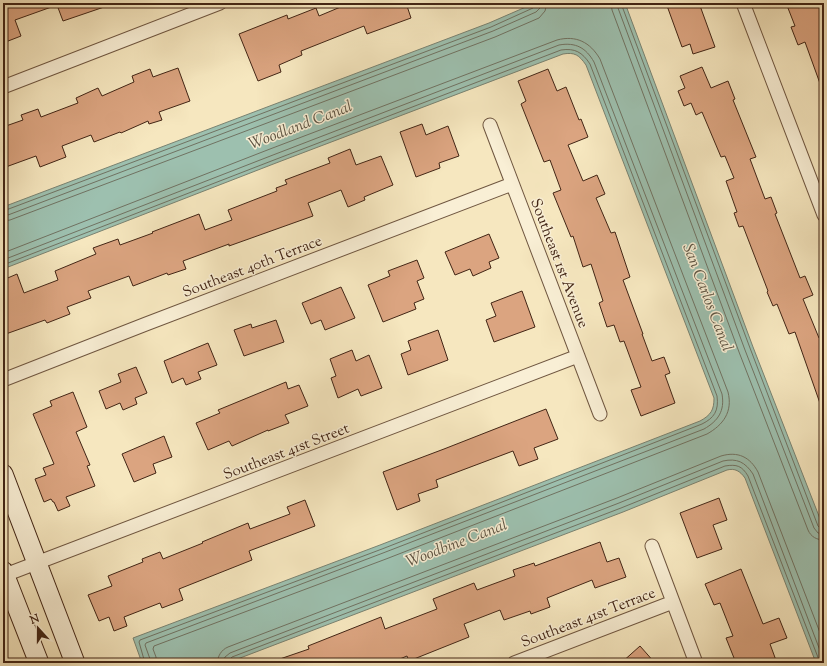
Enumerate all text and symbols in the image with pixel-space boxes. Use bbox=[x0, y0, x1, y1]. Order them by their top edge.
water label: Woodland Canal bbox=[246, 96, 356, 157]
street label: Southeast 1st Avenue bbox=[524, 196, 593, 331]
street label: Southeast 40th Terrace bbox=[180, 231, 325, 304]
water label: San Carlos Canal bbox=[675, 241, 738, 355]
street label: Southeast 41st Street bbox=[221, 419, 353, 486]
water label: Woodbine Canal bbox=[403, 514, 511, 574]
street label: Southeast 41st Terrace bbox=[518, 583, 659, 654]
north arrow bbox=[18, 608, 58, 648]
text: N bbox=[27, 610, 42, 629]

